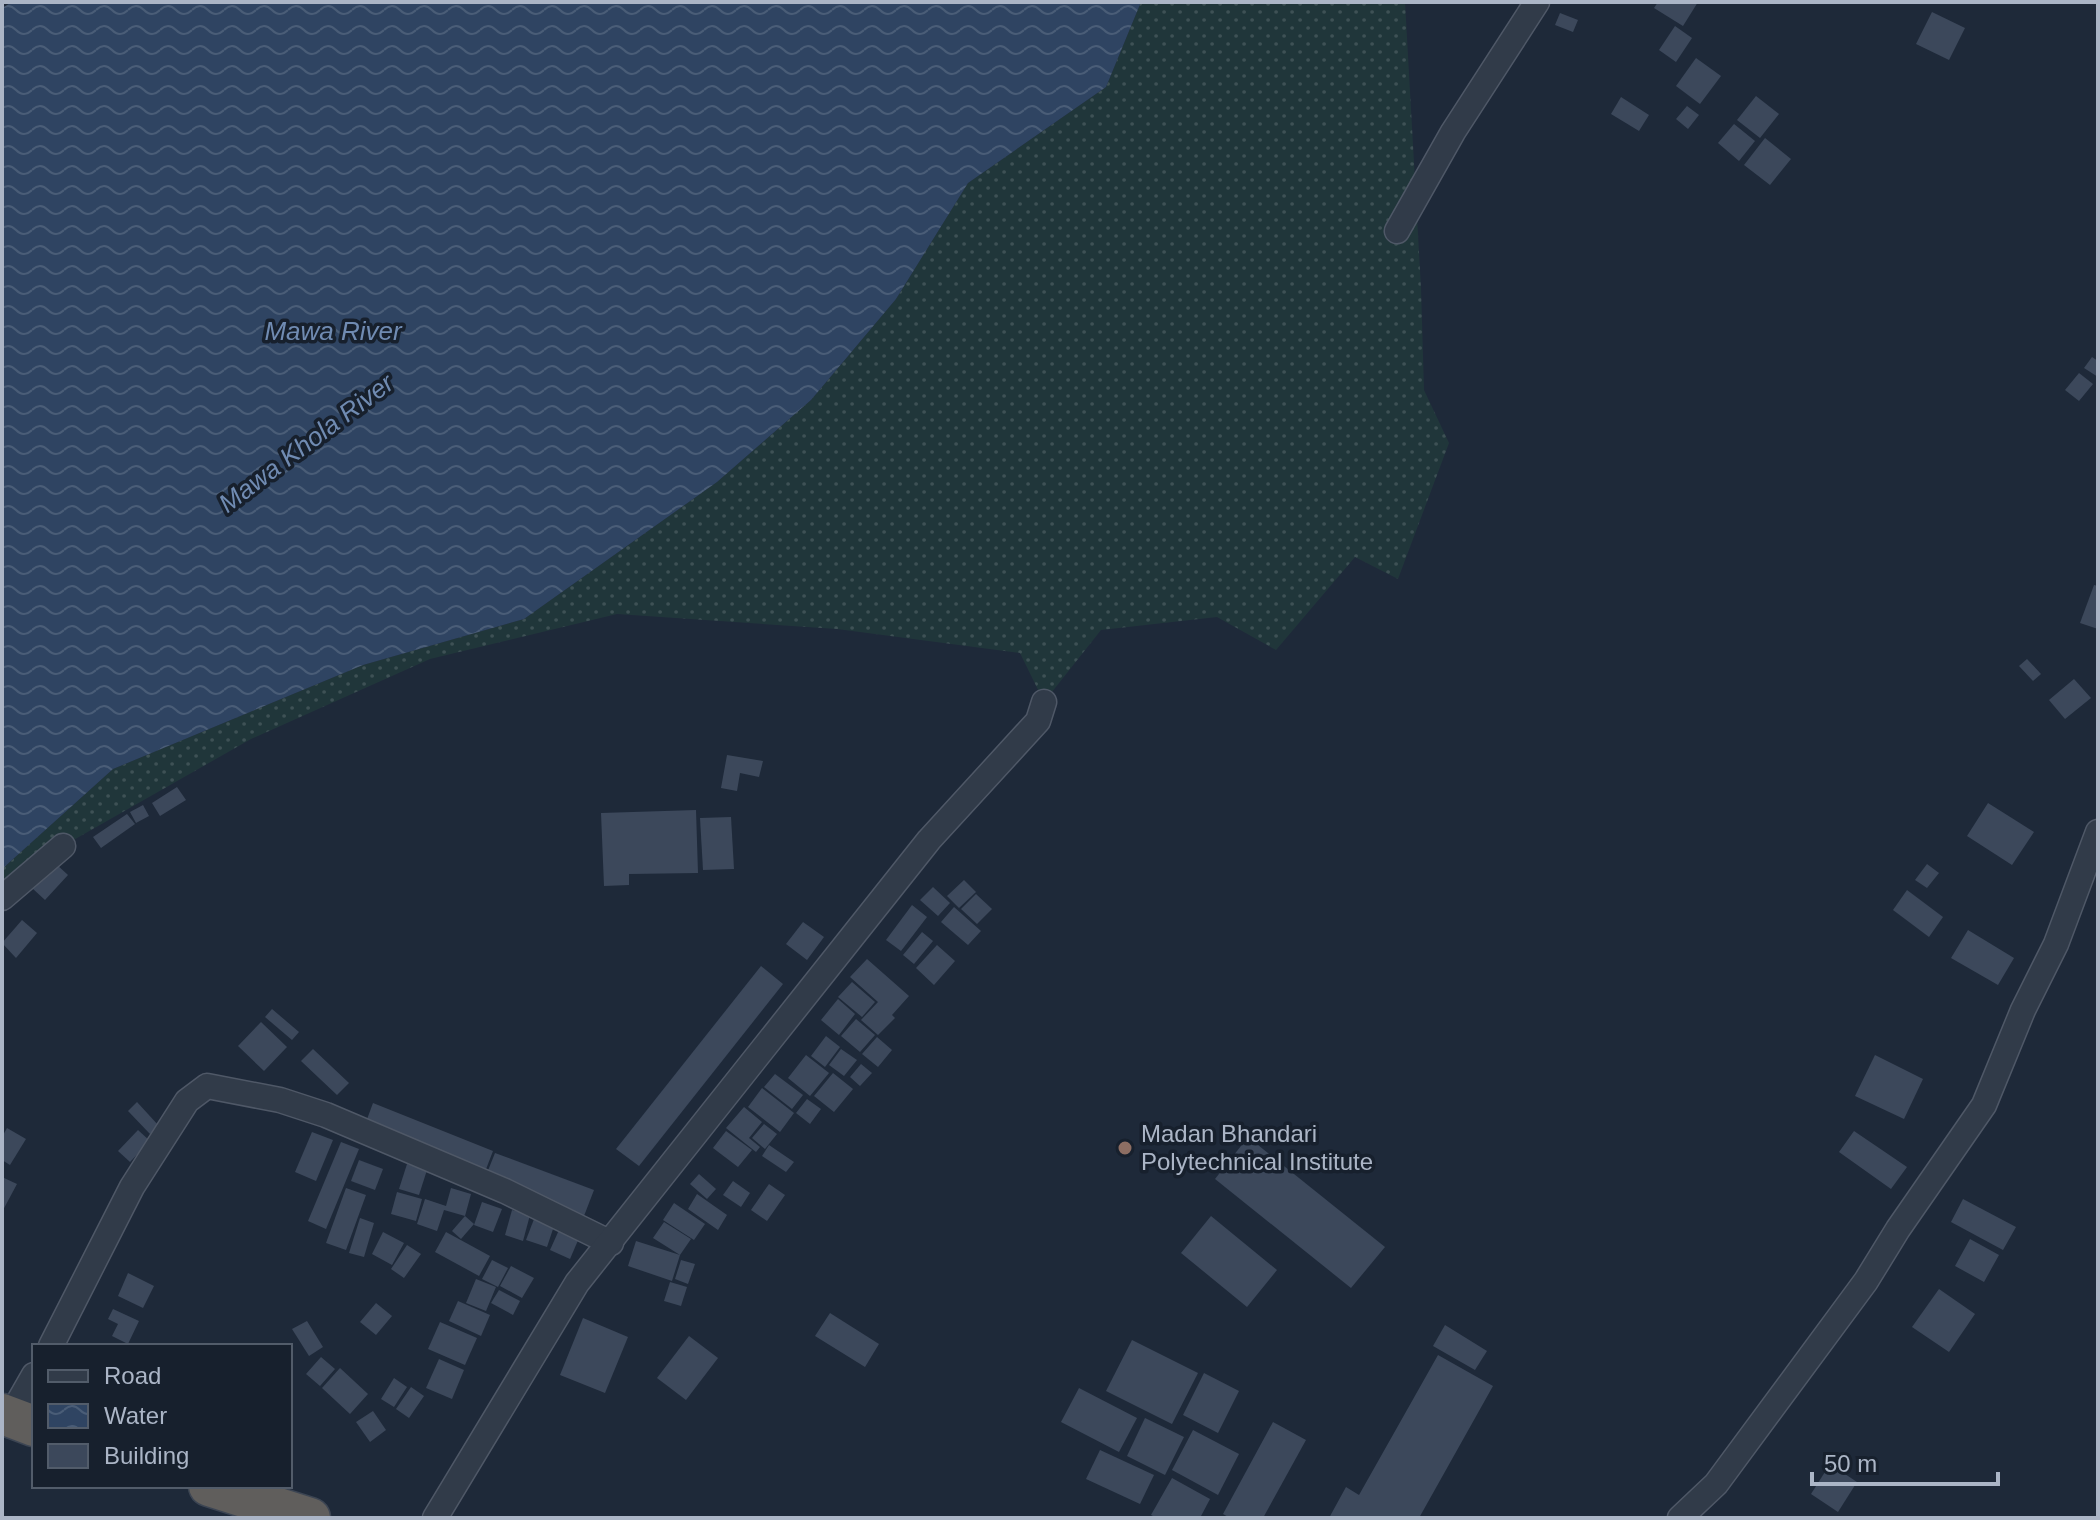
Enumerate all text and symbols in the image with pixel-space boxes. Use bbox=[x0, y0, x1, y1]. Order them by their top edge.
water label: Mawa River bbox=[264, 316, 403, 346]
water label: Mawa Khola River bbox=[213, 367, 400, 518]
place label: Madan Bhandari Polytechnical Institute bbox=[1141, 1120, 1373, 1175]
marker: Madan Bhandari Polytechnical Institute bbox=[1116, 1139, 1134, 1157]
legend bbox=[32, 1344, 292, 1488]
text: Road bbox=[104, 1362, 161, 1389]
text: Water bbox=[104, 1402, 167, 1429]
scale bar bbox=[1812, 1436, 1998, 1486]
text: Building bbox=[104, 1442, 189, 1469]
text: 50 m bbox=[1824, 1450, 1877, 1477]

